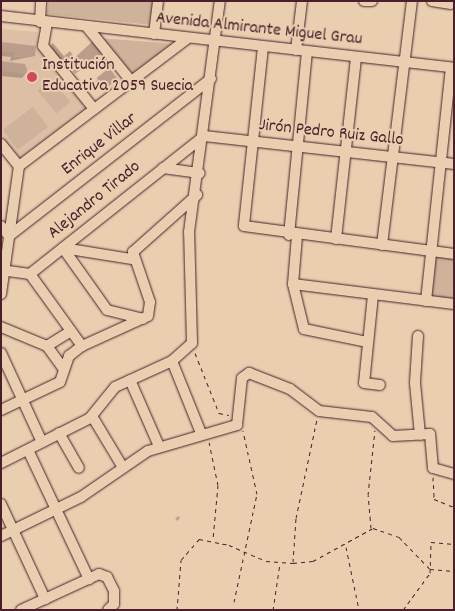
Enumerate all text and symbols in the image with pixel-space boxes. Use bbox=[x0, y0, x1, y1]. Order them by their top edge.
street label: Avenida Almirante Miguel Grau bbox=[155, 8, 363, 52]
place label: Institución Educativa 2059 Suecia bbox=[42, 56, 193, 98]
marker: Institución Educativa 2059 Suecia bbox=[26, 71, 38, 83]
street label: Enrique Villar bbox=[58, 109, 142, 181]
street label: Jirón Pedro Ruiz Gallo bbox=[258, 116, 404, 152]
street label: Alejandro Tirado bbox=[44, 157, 146, 245]

